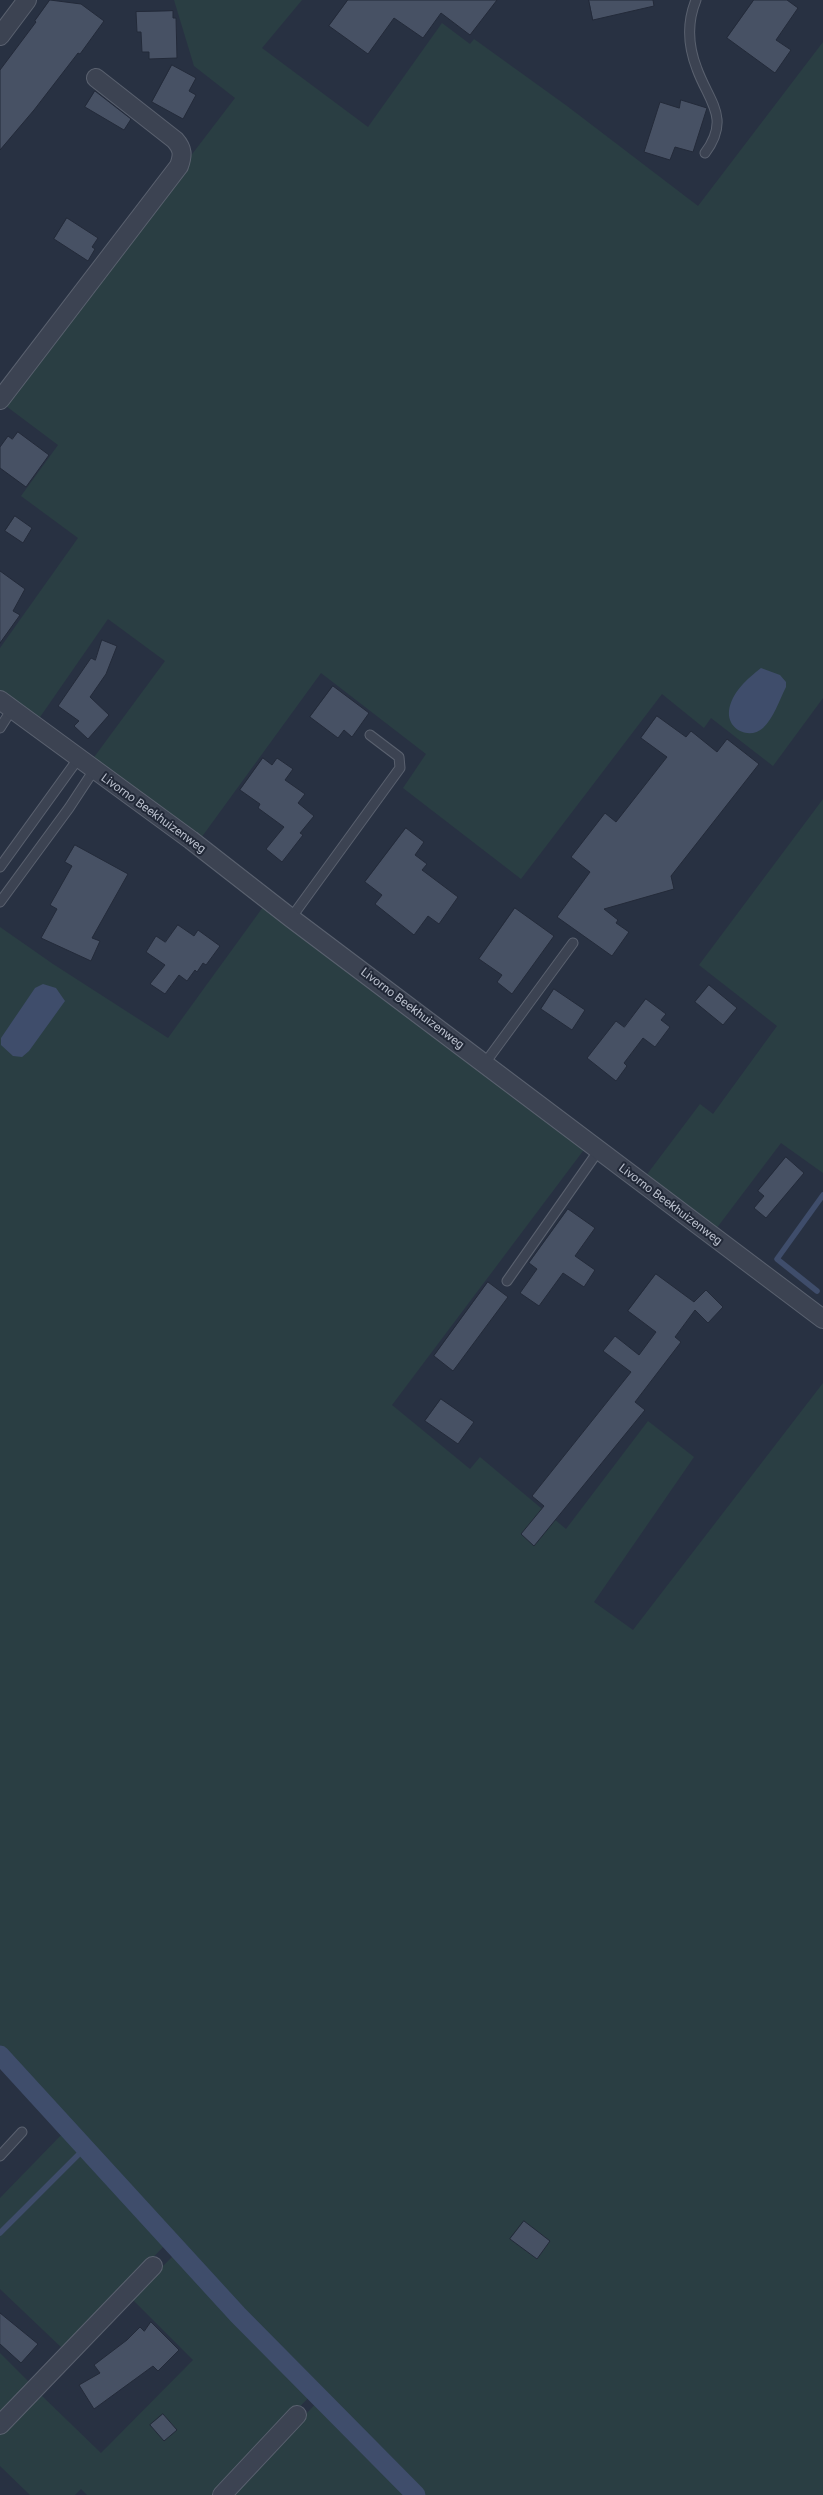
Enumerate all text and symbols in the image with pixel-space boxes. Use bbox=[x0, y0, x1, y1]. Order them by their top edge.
street label: Livorno Beekhuizenweg bbox=[98, 771, 208, 857]
street label: Livorno Beekhuizenweg bbox=[357, 965, 467, 1053]
street label: Livorno Beekhuizenweg bbox=[615, 1161, 725, 1249]

